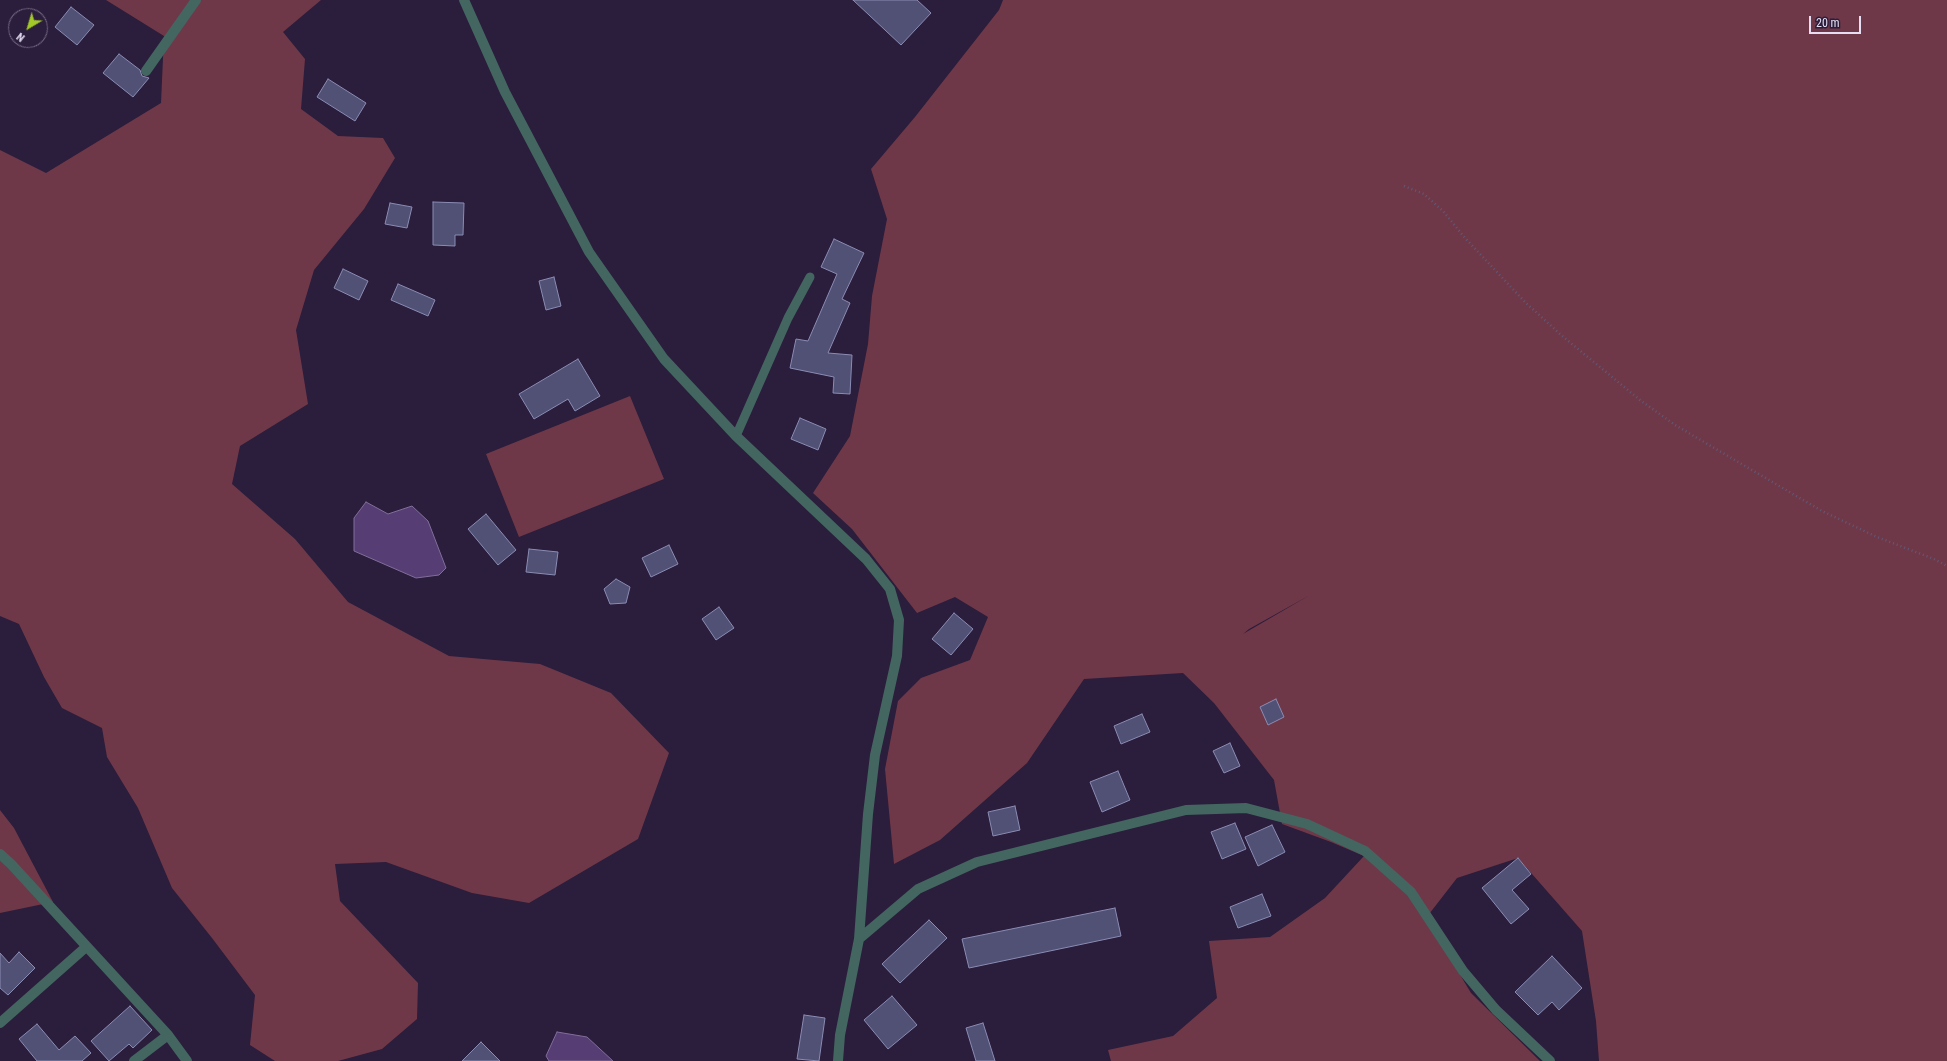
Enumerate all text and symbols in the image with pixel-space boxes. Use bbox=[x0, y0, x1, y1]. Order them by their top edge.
north arrow bbox=[8, 8, 48, 48]
scale bar bbox=[1811, 8, 1863, 34]
text: 20 m bbox=[1816, 16, 1840, 30]
text: N bbox=[14, 30, 28, 44]

